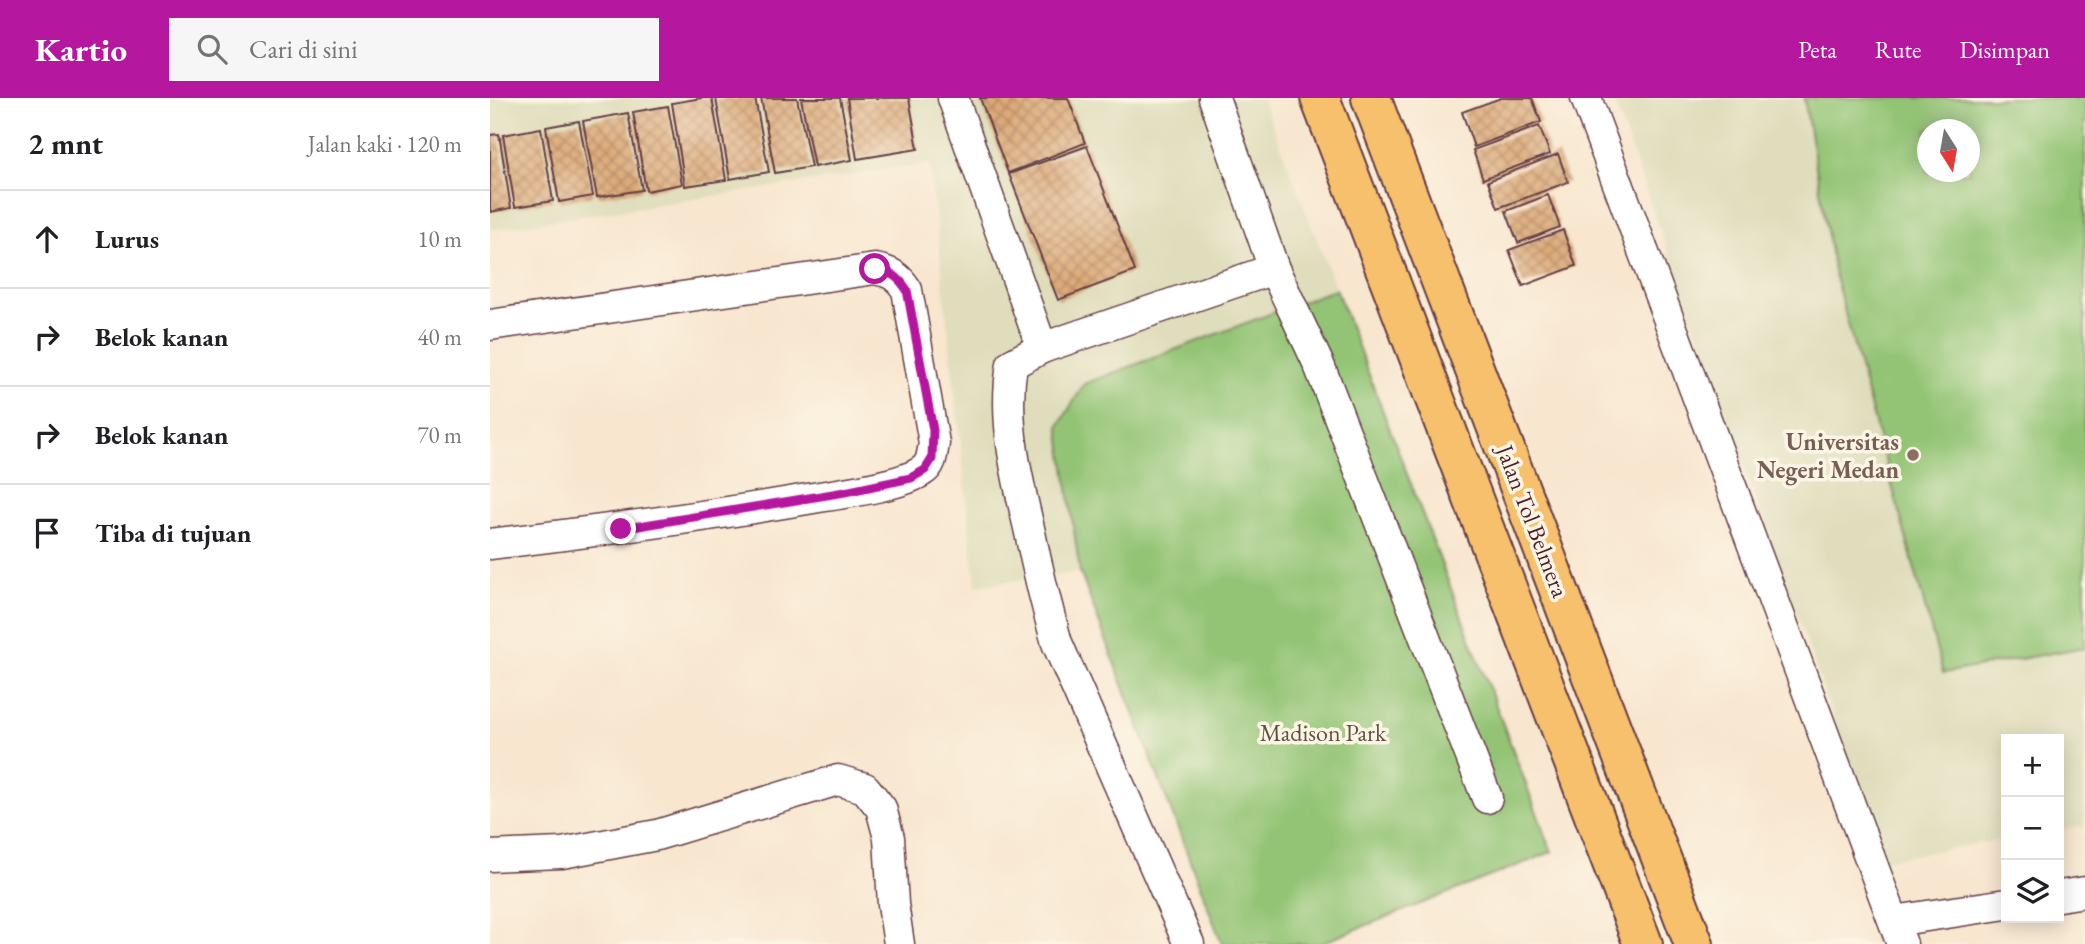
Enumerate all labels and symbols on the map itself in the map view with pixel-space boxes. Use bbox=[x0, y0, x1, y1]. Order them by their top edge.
north arrow bbox=[1917, 119, 1980, 182]
route start bbox=[859, 253, 890, 284]
place label: Universitas Negeri Medan bbox=[1757, 426, 1899, 486]
street label: Jalan Tol Belmera bbox=[1489, 438, 1576, 602]
marker: Universitas Negeri Medan bbox=[1905, 447, 1921, 463]
route end bbox=[605, 513, 636, 544]
park label: Madison Park bbox=[1260, 717, 1387, 748]

